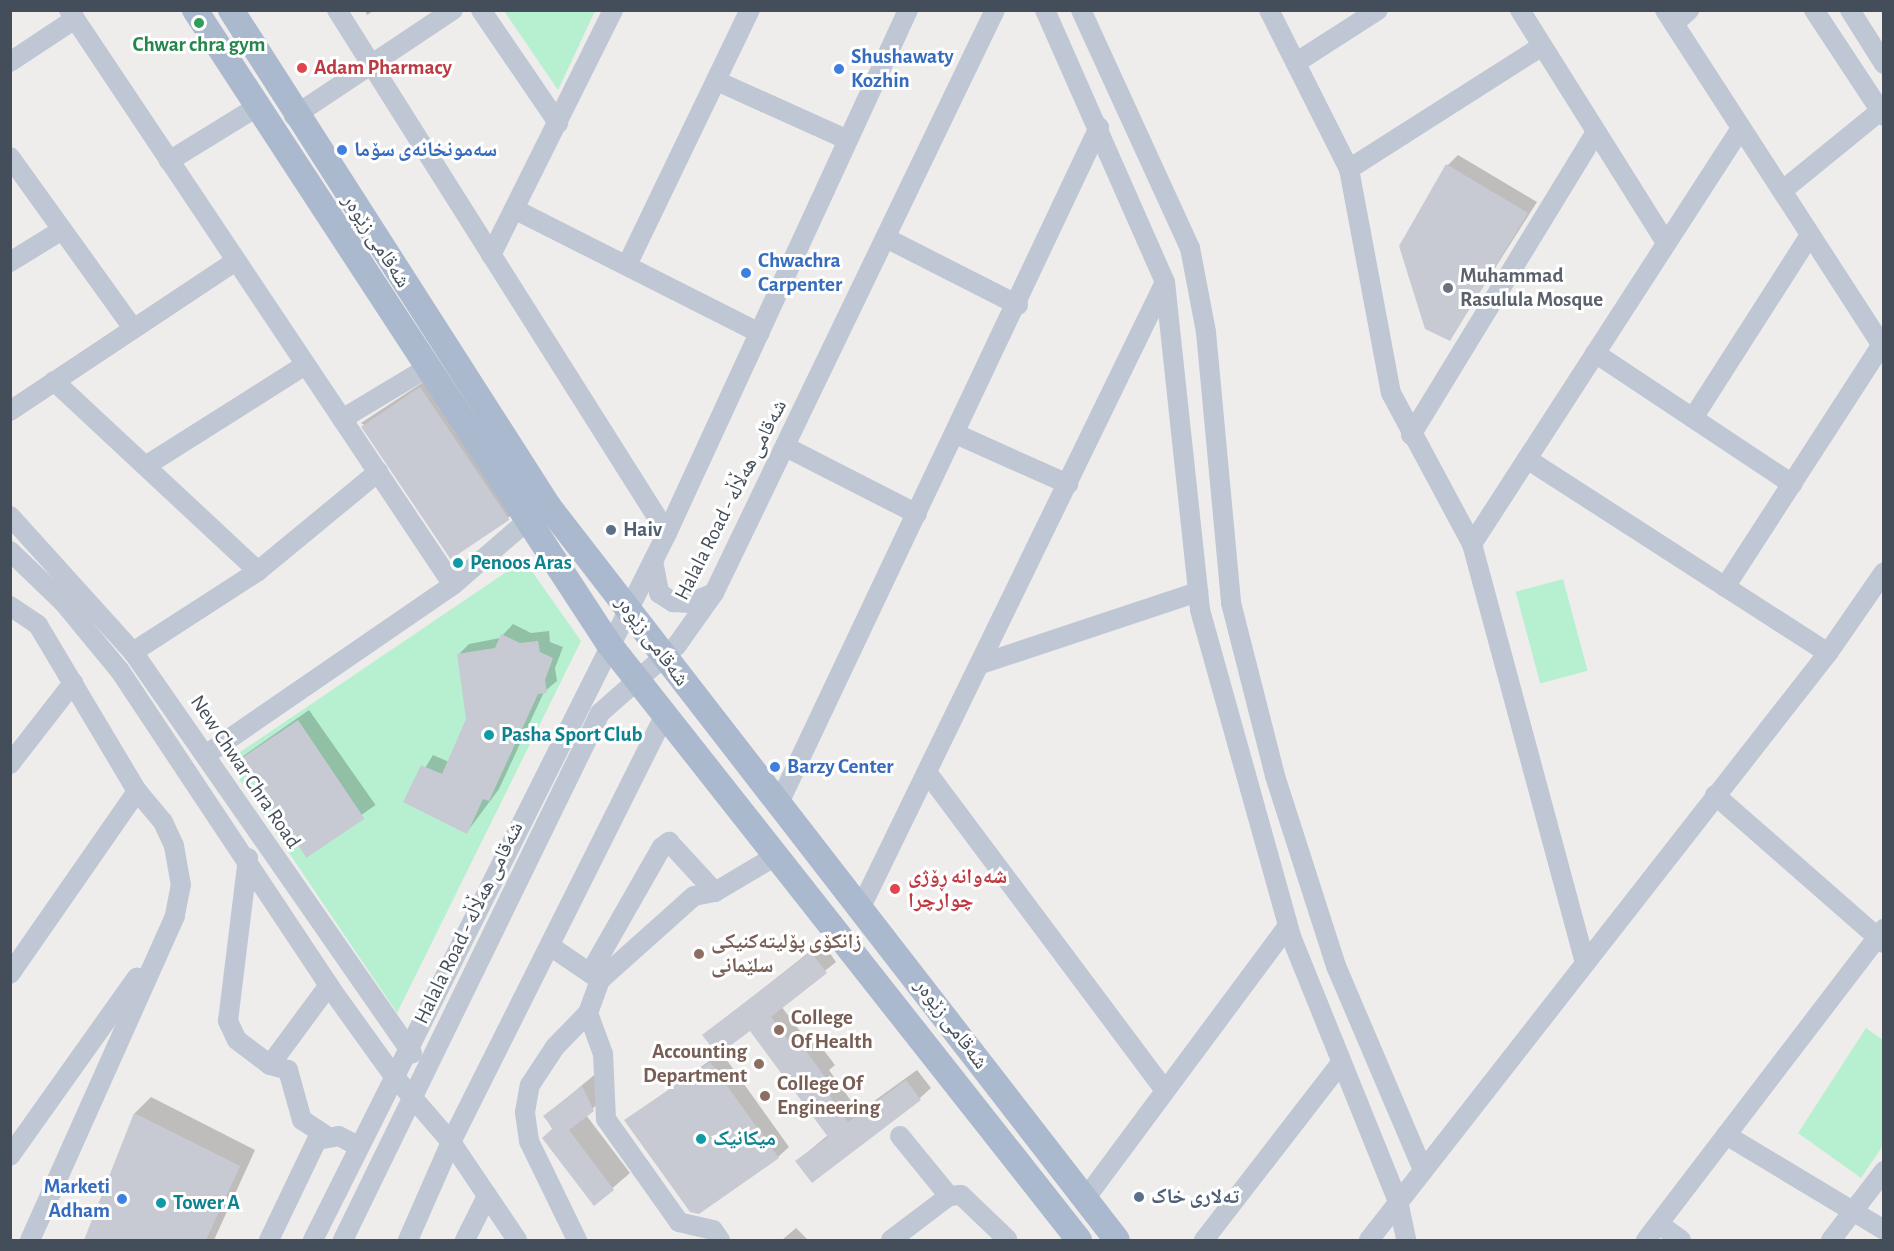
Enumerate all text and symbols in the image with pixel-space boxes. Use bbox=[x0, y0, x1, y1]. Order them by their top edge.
marker: Chwar chra gym bbox=[192, 16, 206, 30]
place label: Chwar chra gym bbox=[132, 32, 266, 58]
place label: Shushawaty Kozhin bbox=[851, 44, 954, 94]
place label: Adam Pharmacy bbox=[314, 55, 452, 81]
marker: Adam Pharmacy bbox=[295, 61, 309, 75]
marker: Shushawaty Kozhin bbox=[832, 62, 846, 76]
place label: سەمونخانەی سۆما bbox=[354, 137, 497, 163]
marker: سەمونخانەی سۆما bbox=[335, 143, 349, 157]
street label: شەقامی زێوەر bbox=[336, 189, 416, 293]
place label: Chwachra Carpenter bbox=[758, 248, 842, 298]
place label: Muhammad Rasulula Mosque bbox=[1460, 263, 1603, 313]
marker: Chwachra Carpenter bbox=[739, 266, 753, 280]
marker: Muhammad Rasulula Mosque bbox=[1441, 281, 1455, 295]
street label: Halala Road - شەقامی هەڵاڵە bbox=[669, 395, 793, 605]
place label: Haiv bbox=[623, 517, 662, 543]
marker: Haiv bbox=[604, 523, 618, 537]
place label: Penoos Aras bbox=[470, 550, 572, 576]
marker: Penoos Aras bbox=[451, 556, 465, 570]
street label: شەقامی زێوەر bbox=[610, 591, 694, 691]
street label: New Chwar Chra Road bbox=[184, 691, 306, 853]
place label: Pasha Sport Club bbox=[501, 722, 642, 748]
marker: Pasha Sport Club bbox=[482, 728, 496, 742]
place label: Barzy Center bbox=[787, 754, 894, 780]
marker: Barzy Center bbox=[768, 760, 782, 774]
street label: Halala Road - شەقامی هەڵاڵە bbox=[409, 818, 529, 1028]
place label: شەوانە ڕۆژی چوارچرا bbox=[908, 864, 1007, 914]
marker: شەوانە ڕۆژی چوارچرا bbox=[886, 880, 904, 898]
place label: زانکۆی پۆلیتەکنیکی سلێمانی bbox=[711, 929, 861, 979]
marker: زانکۆی پۆلیتەکنیکی سلێمانی bbox=[692, 947, 706, 961]
street label: شەقامی زێوەر bbox=[909, 974, 993, 1074]
place label: College Of Health bbox=[791, 1005, 873, 1055]
marker: College Of Health bbox=[772, 1023, 786, 1037]
place label: Accounting Department bbox=[643, 1039, 747, 1089]
marker: Accounting Department bbox=[752, 1057, 766, 1071]
place label: College Of Engineering bbox=[777, 1071, 880, 1121]
marker: College Of Engineering bbox=[758, 1089, 772, 1103]
place label: میکانیک bbox=[713, 1126, 776, 1152]
marker: میکانیک bbox=[694, 1132, 708, 1146]
place label: Marketi Adham bbox=[44, 1174, 110, 1224]
place label: تەلاری خاک bbox=[1151, 1184, 1239, 1210]
place label: Tower A bbox=[173, 1190, 240, 1216]
marker: تەلاری خاک bbox=[1132, 1190, 1146, 1204]
marker: Marketi Adham bbox=[115, 1192, 129, 1206]
marker: Tower A bbox=[154, 1196, 168, 1210]

